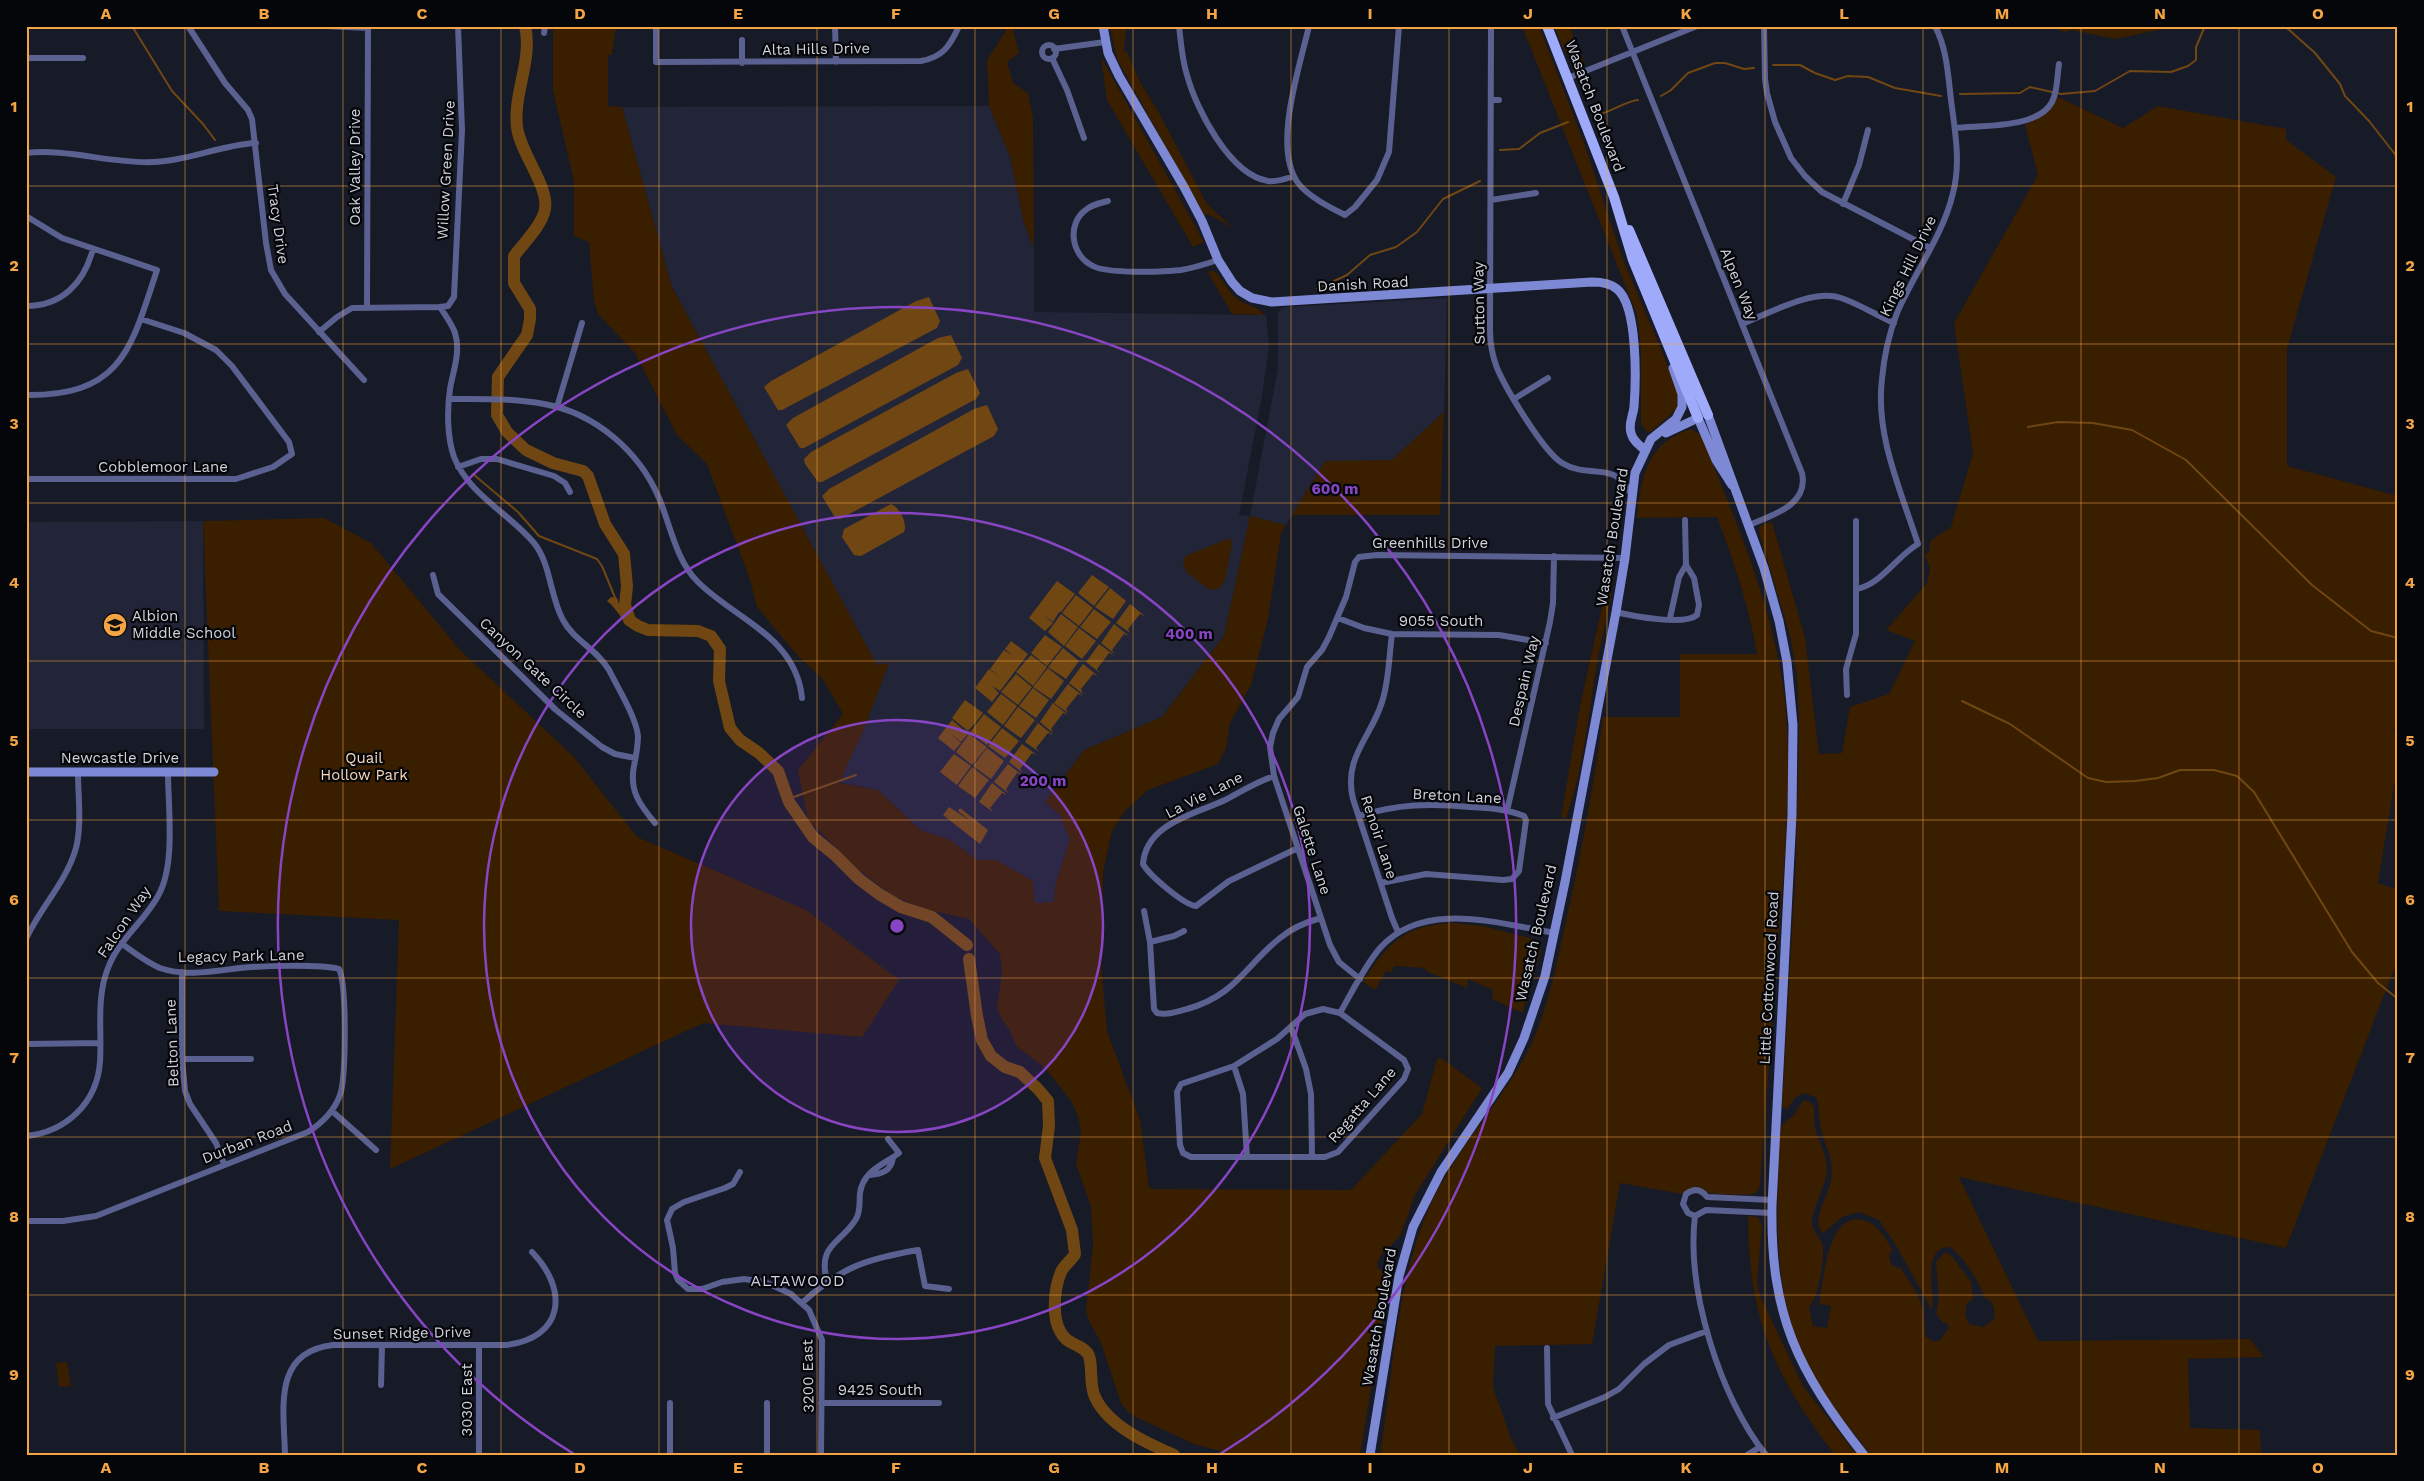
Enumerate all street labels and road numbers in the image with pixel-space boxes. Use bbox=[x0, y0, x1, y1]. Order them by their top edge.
street label: Wasatch Boulevard bbox=[1562, 37, 1628, 175]
street label: Alta Hills Drive bbox=[762, 39, 870, 59]
street label: Willow Green Drive bbox=[433, 100, 459, 240]
street label: Oak Valley Drive bbox=[346, 108, 364, 226]
street label: Tracy Drive bbox=[263, 183, 293, 265]
street label: Kings Hill Drive bbox=[1876, 213, 1940, 319]
street label: Alpen Way bbox=[1716, 245, 1762, 323]
street label: Sutton Way bbox=[1469, 261, 1489, 345]
street label: Danish Road bbox=[1317, 273, 1409, 295]
street label: Cobblemoor Lane bbox=[98, 458, 228, 476]
street label: Wasatch Boulevard bbox=[1592, 466, 1632, 608]
street label: Greenhills Drive bbox=[1372, 534, 1488, 552]
street label: 9055 South bbox=[1399, 612, 1483, 630]
street label: Canyon Gate Circle bbox=[476, 614, 590, 722]
street label: Despain Way bbox=[1505, 633, 1543, 728]
street label: Newcastle Drive bbox=[61, 749, 179, 767]
street label: La Vie Lane bbox=[1162, 768, 1246, 822]
street label: Breton Lane bbox=[1412, 785, 1502, 807]
street label: Renoir Lane bbox=[1357, 793, 1401, 881]
street label: Galette Lane bbox=[1289, 803, 1335, 897]
street label: Wasatch Boulevard bbox=[1511, 863, 1561, 1003]
street label: Falcon Way bbox=[93, 883, 155, 961]
street label: Little Cottonwood Road bbox=[1755, 891, 1783, 1065]
street label: Legacy Park Lane bbox=[177, 946, 305, 966]
street label: Belton Lane bbox=[161, 999, 183, 1087]
street label: Regatta Lane bbox=[1324, 1063, 1400, 1147]
street label: Durban Road bbox=[199, 1117, 295, 1167]
street label: Wasatch Boulevard bbox=[1358, 1247, 1400, 1387]
street label: Sunset Ridge Drive bbox=[333, 1323, 471, 1343]
street label: 3200 East bbox=[798, 1338, 818, 1413]
street label: 3030 East bbox=[458, 1363, 476, 1437]
street label: 9425 South bbox=[838, 1381, 922, 1399]

